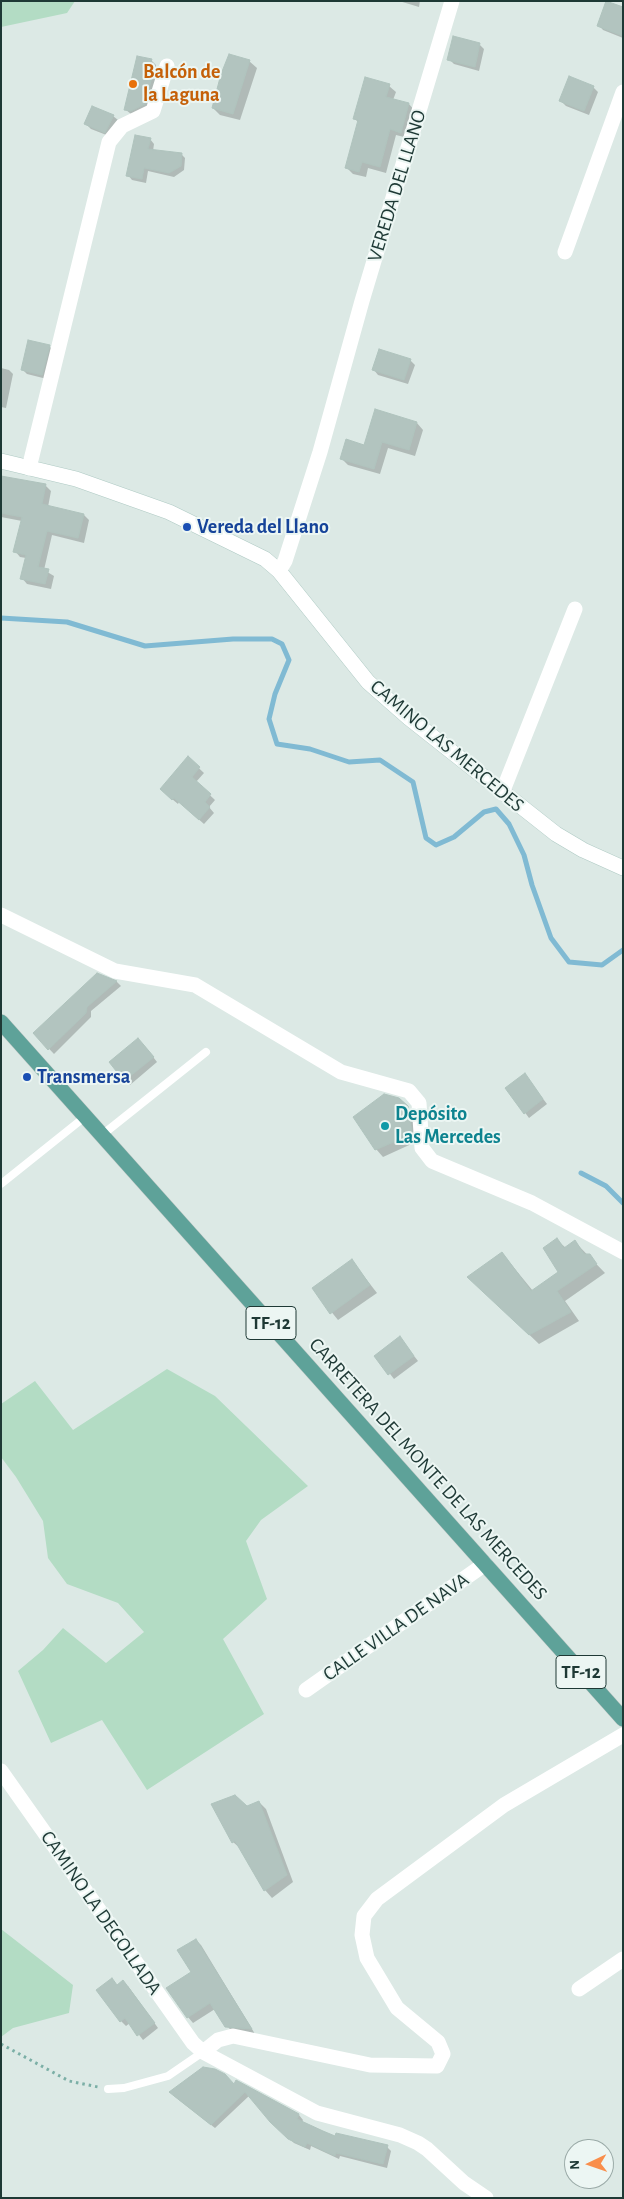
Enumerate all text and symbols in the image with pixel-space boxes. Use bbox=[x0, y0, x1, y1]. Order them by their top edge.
place label: Balcón de la Laguna bbox=[143, 60, 220, 107]
marker: Balcón de la Laguna bbox=[127, 78, 139, 90]
street label: VEREDA DEL LLANO bbox=[362, 107, 432, 265]
place label: Vereda del Llano bbox=[197, 515, 329, 539]
marker: Vereda del Llano bbox=[181, 521, 193, 533]
street label: CAMINO LAS MERCEDES bbox=[365, 675, 529, 817]
place label: Transmersa bbox=[37, 1065, 130, 1089]
marker: Transmersa bbox=[21, 1071, 33, 1083]
place label: Depósito Las Mercedes bbox=[395, 1102, 501, 1149]
marker: Depósito Las Mercedes bbox=[379, 1120, 391, 1132]
road number: TF-12 bbox=[246, 1306, 296, 1340]
street label: CARRETERA DEL MONTE DE LAS MERCEDES bbox=[304, 1333, 552, 1605]
street label: CALLE VILLA DE NAVA bbox=[318, 1568, 474, 1686]
road number: TF-12 bbox=[556, 1655, 606, 1688]
street label: CAMINO LA DEGOLLADA bbox=[35, 1826, 167, 2000]
north arrow bbox=[564, 2139, 614, 2189]
text: N bbox=[568, 2160, 582, 2170]

